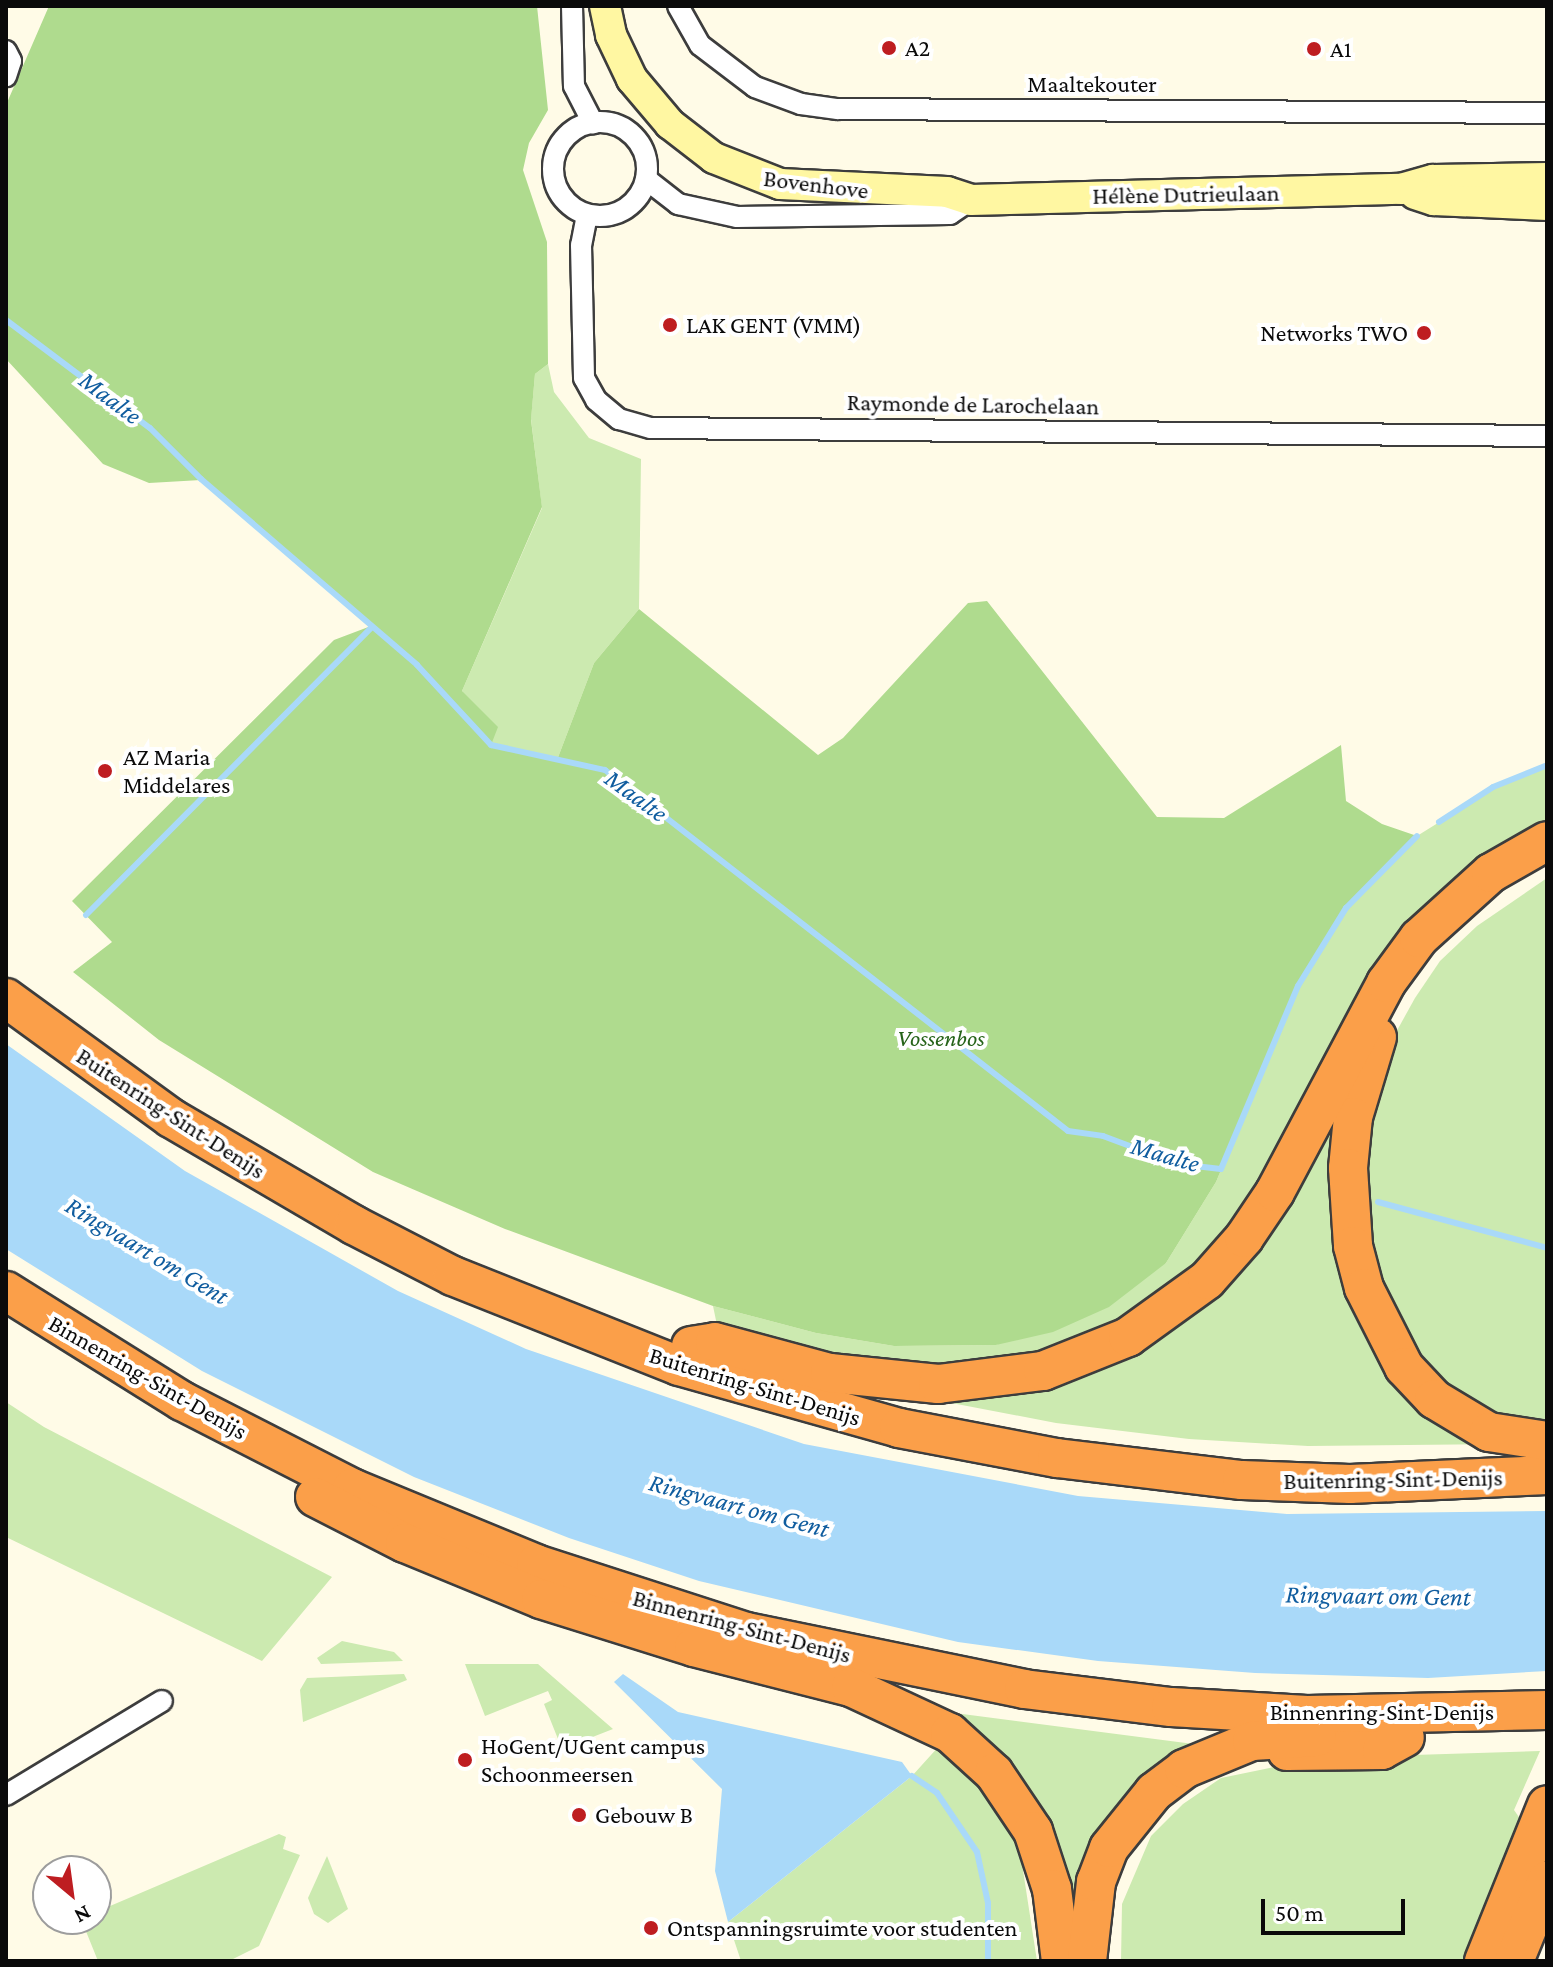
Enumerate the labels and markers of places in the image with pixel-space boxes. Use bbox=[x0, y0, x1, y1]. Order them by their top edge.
place label: A2 bbox=[905, 34, 930, 62]
place label: A1 bbox=[1330, 35, 1352, 63]
marker: A2 bbox=[880, 39, 898, 57]
marker: A1 bbox=[1305, 40, 1323, 58]
place label: LAK GENT (VMM) bbox=[686, 311, 862, 339]
marker: LAK GENT (VMM) bbox=[661, 316, 679, 334]
place label: Networks TWO bbox=[1260, 319, 1408, 347]
marker: Networks TWO bbox=[1415, 324, 1433, 342]
place label: AZ Maria Middelares bbox=[123, 743, 230, 799]
marker: AZ Maria Middelares bbox=[94, 760, 116, 782]
place label: HoGent/UGent campus Schoonmeersen bbox=[481, 1732, 705, 1788]
marker: HoGent/UGent campus Schoonmeersen bbox=[456, 1751, 474, 1769]
place label: Gebouw B bbox=[595, 1801, 693, 1829]
marker: Gebouw B bbox=[570, 1806, 588, 1824]
place label: Ontspanningsruimte voor studenten bbox=[667, 1914, 1017, 1942]
marker: Ontspanningsruimte voor studenten bbox=[642, 1919, 660, 1937]

